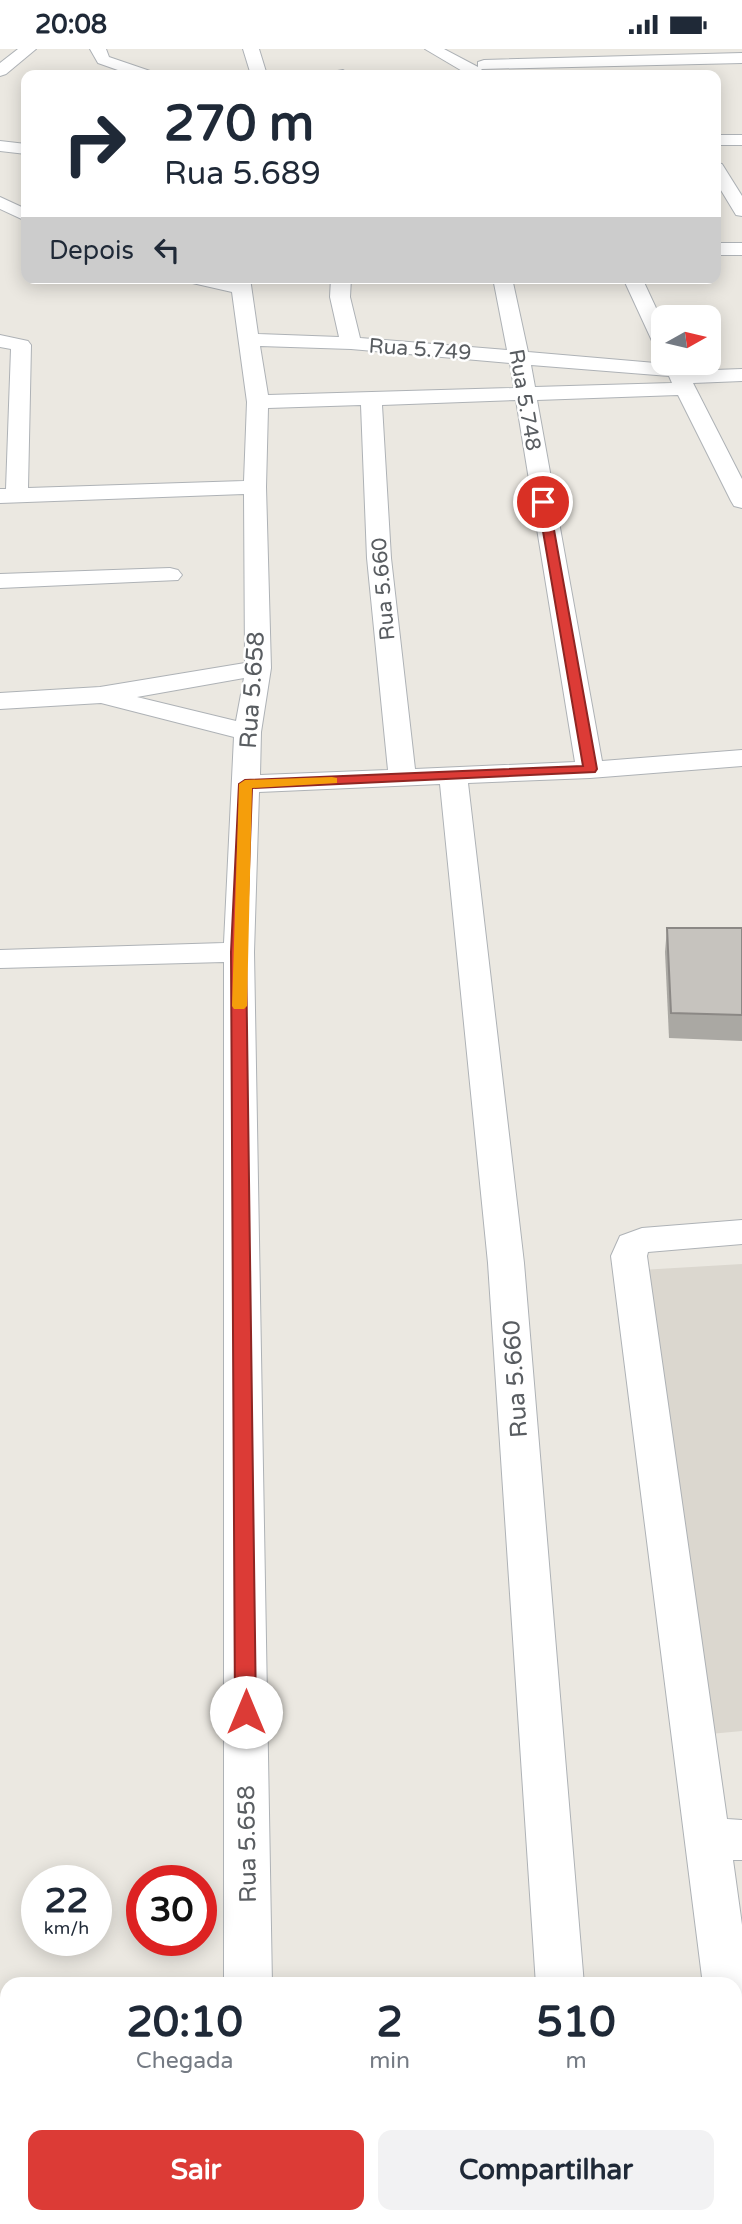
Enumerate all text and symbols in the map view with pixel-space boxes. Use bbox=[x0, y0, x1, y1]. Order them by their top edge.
text: 20:08 bbox=[35, 9, 107, 40]
text: 270 m bbox=[164, 95, 314, 154]
icon: right bbox=[49, 98, 140, 189]
text: Rua 5.689 bbox=[164, 155, 321, 193]
icon: left bbox=[148, 231, 186, 269]
text: Depois bbox=[49, 235, 134, 266]
north arrow bbox=[651, 305, 721, 375]
map controls bbox=[651, 305, 721, 375]
street label: Rua 5.749 bbox=[368, 333, 472, 366]
street label: Rua 5.748 bbox=[503, 347, 546, 453]
pin bbox=[513, 472, 573, 532]
icon: arrive bbox=[524, 483, 562, 521]
street label: Rua 5.660 bbox=[367, 537, 400, 641]
street label: Rua 5.658 bbox=[234, 630, 271, 750]
street label: Rua 5.660 bbox=[497, 1319, 534, 1439]
position arrow bbox=[209, 1675, 283, 1749]
street label: Rua 5.658 bbox=[232, 1785, 263, 1903]
speed limit sign: 30 bbox=[126, 1865, 217, 1956]
text: 22 bbox=[45, 1880, 88, 1922]
text: km/h bbox=[44, 1917, 89, 1939]
text: 20:10 bbox=[126, 1997, 243, 2048]
text: 2 bbox=[376, 1997, 403, 2048]
text: 510 bbox=[536, 1997, 616, 2048]
text: Chegada bbox=[136, 2047, 234, 2075]
text: min bbox=[369, 2047, 410, 2075]
text: m bbox=[565, 2047, 587, 2075]
button: Sair bbox=[28, 2130, 364, 2210]
button: Compartilhar bbox=[378, 2130, 714, 2210]

